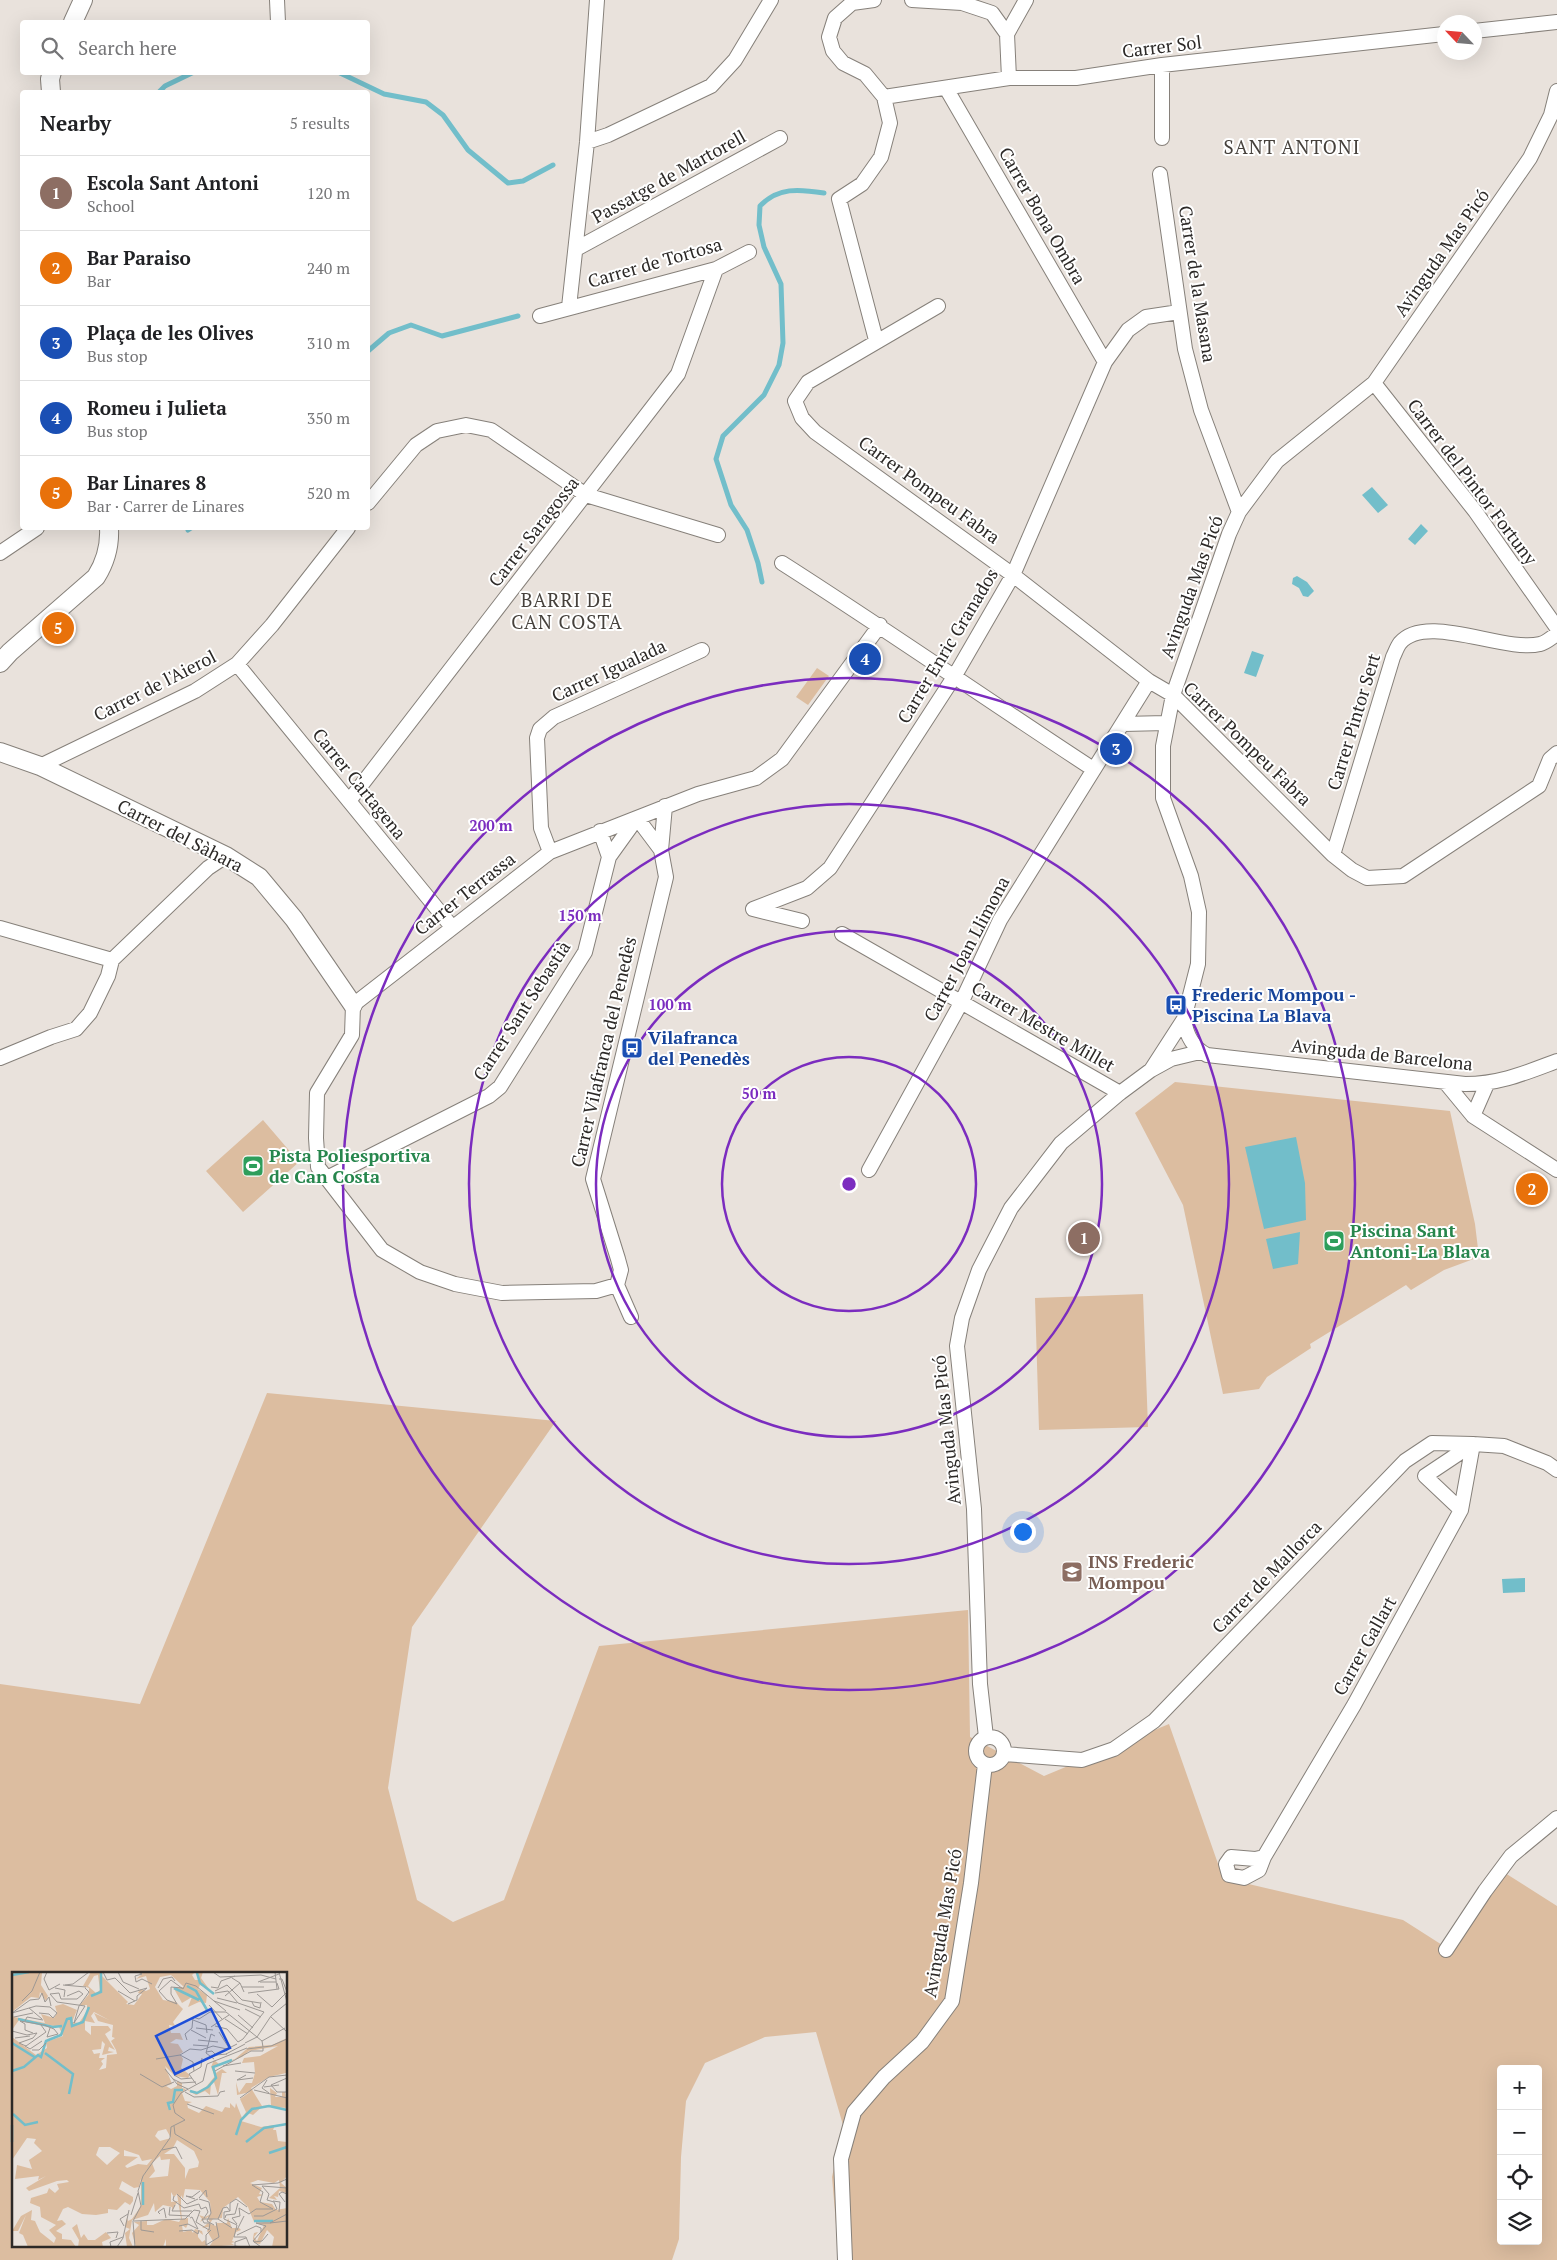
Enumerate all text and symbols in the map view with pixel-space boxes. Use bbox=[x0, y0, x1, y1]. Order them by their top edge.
north arrow bbox=[1437, 15, 1482, 60]
search box bbox=[20, 20, 370, 75]
street label: Carrer Sol bbox=[1121, 29, 1203, 63]
icon: search bbox=[38, 34, 66, 62]
text: Search here bbox=[78, 35, 177, 60]
text: Nearby bbox=[40, 109, 111, 137]
text: 5 results bbox=[290, 112, 350, 134]
street label: Passatge de Martorell bbox=[587, 124, 750, 228]
district label: SANT ANTONI bbox=[1224, 134, 1360, 159]
street label: Carrer Bona Ombra bbox=[994, 143, 1092, 288]
text: Escola Sant Antoni bbox=[87, 170, 259, 195]
text: 1 bbox=[51, 182, 61, 204]
text: 120 m bbox=[307, 182, 350, 204]
street label: Avinguda Mas Picó bbox=[1388, 184, 1494, 321]
text: School bbox=[87, 195, 135, 217]
street label: Carrer de la Masana bbox=[1174, 204, 1222, 364]
street label: Carrer de Tortosa bbox=[585, 231, 725, 293]
text: Bar Paraiso bbox=[87, 245, 191, 270]
text: 2 bbox=[51, 257, 61, 279]
text: 240 m bbox=[307, 257, 350, 279]
text: Bar bbox=[87, 270, 111, 292]
text: Plaça de les Olives bbox=[87, 320, 254, 345]
text: 3 bbox=[51, 332, 61, 354]
text: 310 m bbox=[307, 332, 350, 354]
text: Bus stop bbox=[87, 345, 148, 367]
street label: Carrer del Pintor Fortuny bbox=[1402, 394, 1544, 570]
text: Romeu i Julieta bbox=[87, 395, 227, 420]
text: 4 bbox=[51, 407, 61, 429]
text: 350 m bbox=[307, 407, 350, 429]
text: Bus stop bbox=[87, 420, 148, 442]
street label: Carrer Pompeu Fabra bbox=[854, 430, 1005, 549]
text: Bar Linares 8 bbox=[87, 470, 206, 495]
street label: Carrer Saragossa bbox=[483, 471, 584, 591]
text: 5 bbox=[51, 482, 61, 504]
text: 520 m bbox=[307, 482, 350, 504]
text: Bar · Carrer de Linares bbox=[87, 495, 245, 517]
street label: Avinguda Mas Picó bbox=[1154, 512, 1228, 661]
street label: Carrer Enric Granados bbox=[891, 563, 1003, 728]
district label: BARRI DE CAN COSTA bbox=[511, 587, 623, 634]
pin: 5 bbox=[42, 609, 74, 647]
street label: Carrer Igualada bbox=[547, 633, 670, 707]
pin: 4 bbox=[849, 640, 881, 678]
street label: Carrer de l'Aierol bbox=[89, 644, 220, 726]
street label: Carrer Pintor Sert bbox=[1321, 650, 1385, 793]
street label: Carrer Pompeu Fabra bbox=[1179, 676, 1317, 811]
street label: Carrer Cartagena bbox=[307, 723, 412, 844]
pin: 3 bbox=[1100, 730, 1132, 768]
street label: Carrer del Sàhara bbox=[113, 793, 247, 877]
text: 200 m bbox=[469, 815, 513, 835]
street label: Carrer Terrassa bbox=[409, 846, 520, 940]
street label: Carrer Joan Llimona bbox=[918, 872, 1015, 1025]
text: 150 m bbox=[558, 905, 602, 925]
street label: Carrer Vilafranca del Penedès bbox=[565, 934, 641, 1169]
street label: Carrer Sant Sebastià bbox=[467, 936, 575, 1085]
street label: Carrer Mestre Millet bbox=[967, 975, 1120, 1077]
place label: Frederic Mompou - Piscina La Blava bbox=[1192, 982, 1356, 1027]
bus stop icon: Frederic Mompou - Piscina La Blava bbox=[1164, 993, 1188, 1017]
text: 100 m bbox=[648, 994, 692, 1014]
place label: Vilafranca del Penedès bbox=[648, 1025, 750, 1070]
street label: Avinguda de Barcelona bbox=[1290, 1033, 1474, 1075]
bus stop icon: Vilafranca del Penedès bbox=[620, 1036, 644, 1060]
text: 50 m bbox=[742, 1083, 777, 1103]
place label: Pista Poliesportiva de Can Costa bbox=[269, 1143, 430, 1188]
sports icon: Pista Poliesportiva de Can Costa bbox=[241, 1154, 265, 1178]
pin: 2 bbox=[1516, 1170, 1548, 1208]
centre of rings bbox=[840, 1175, 858, 1193]
place label: Piscina Sant Antoni-La Blava bbox=[1350, 1218, 1490, 1263]
pin: 1 bbox=[1068, 1219, 1100, 1257]
sports icon: Piscina Sant Antoni-La Blava bbox=[1322, 1229, 1346, 1253]
street label: Avinguda Mas Picó bbox=[926, 1354, 966, 1506]
street label: Carrer de Mallorca bbox=[1206, 1515, 1326, 1638]
your location bbox=[1010, 1519, 1036, 1545]
place label: INS Frederic Mompou bbox=[1088, 1549, 1194, 1594]
school or university icon: INS Frederic Mompou bbox=[1060, 1560, 1084, 1584]
street label: Carrer Gallart bbox=[1327, 1591, 1401, 1699]
street label: Avinguda Mas Picó bbox=[917, 1847, 967, 1999]
inset map bbox=[12, 1972, 288, 2248]
map controls bbox=[1497, 2065, 1542, 2245]
button: + bbox=[1497, 2065, 1542, 2110]
button: − bbox=[1497, 2110, 1542, 2155]
button: locate bbox=[1497, 2155, 1542, 2200]
button: layers bbox=[1497, 2200, 1542, 2245]

